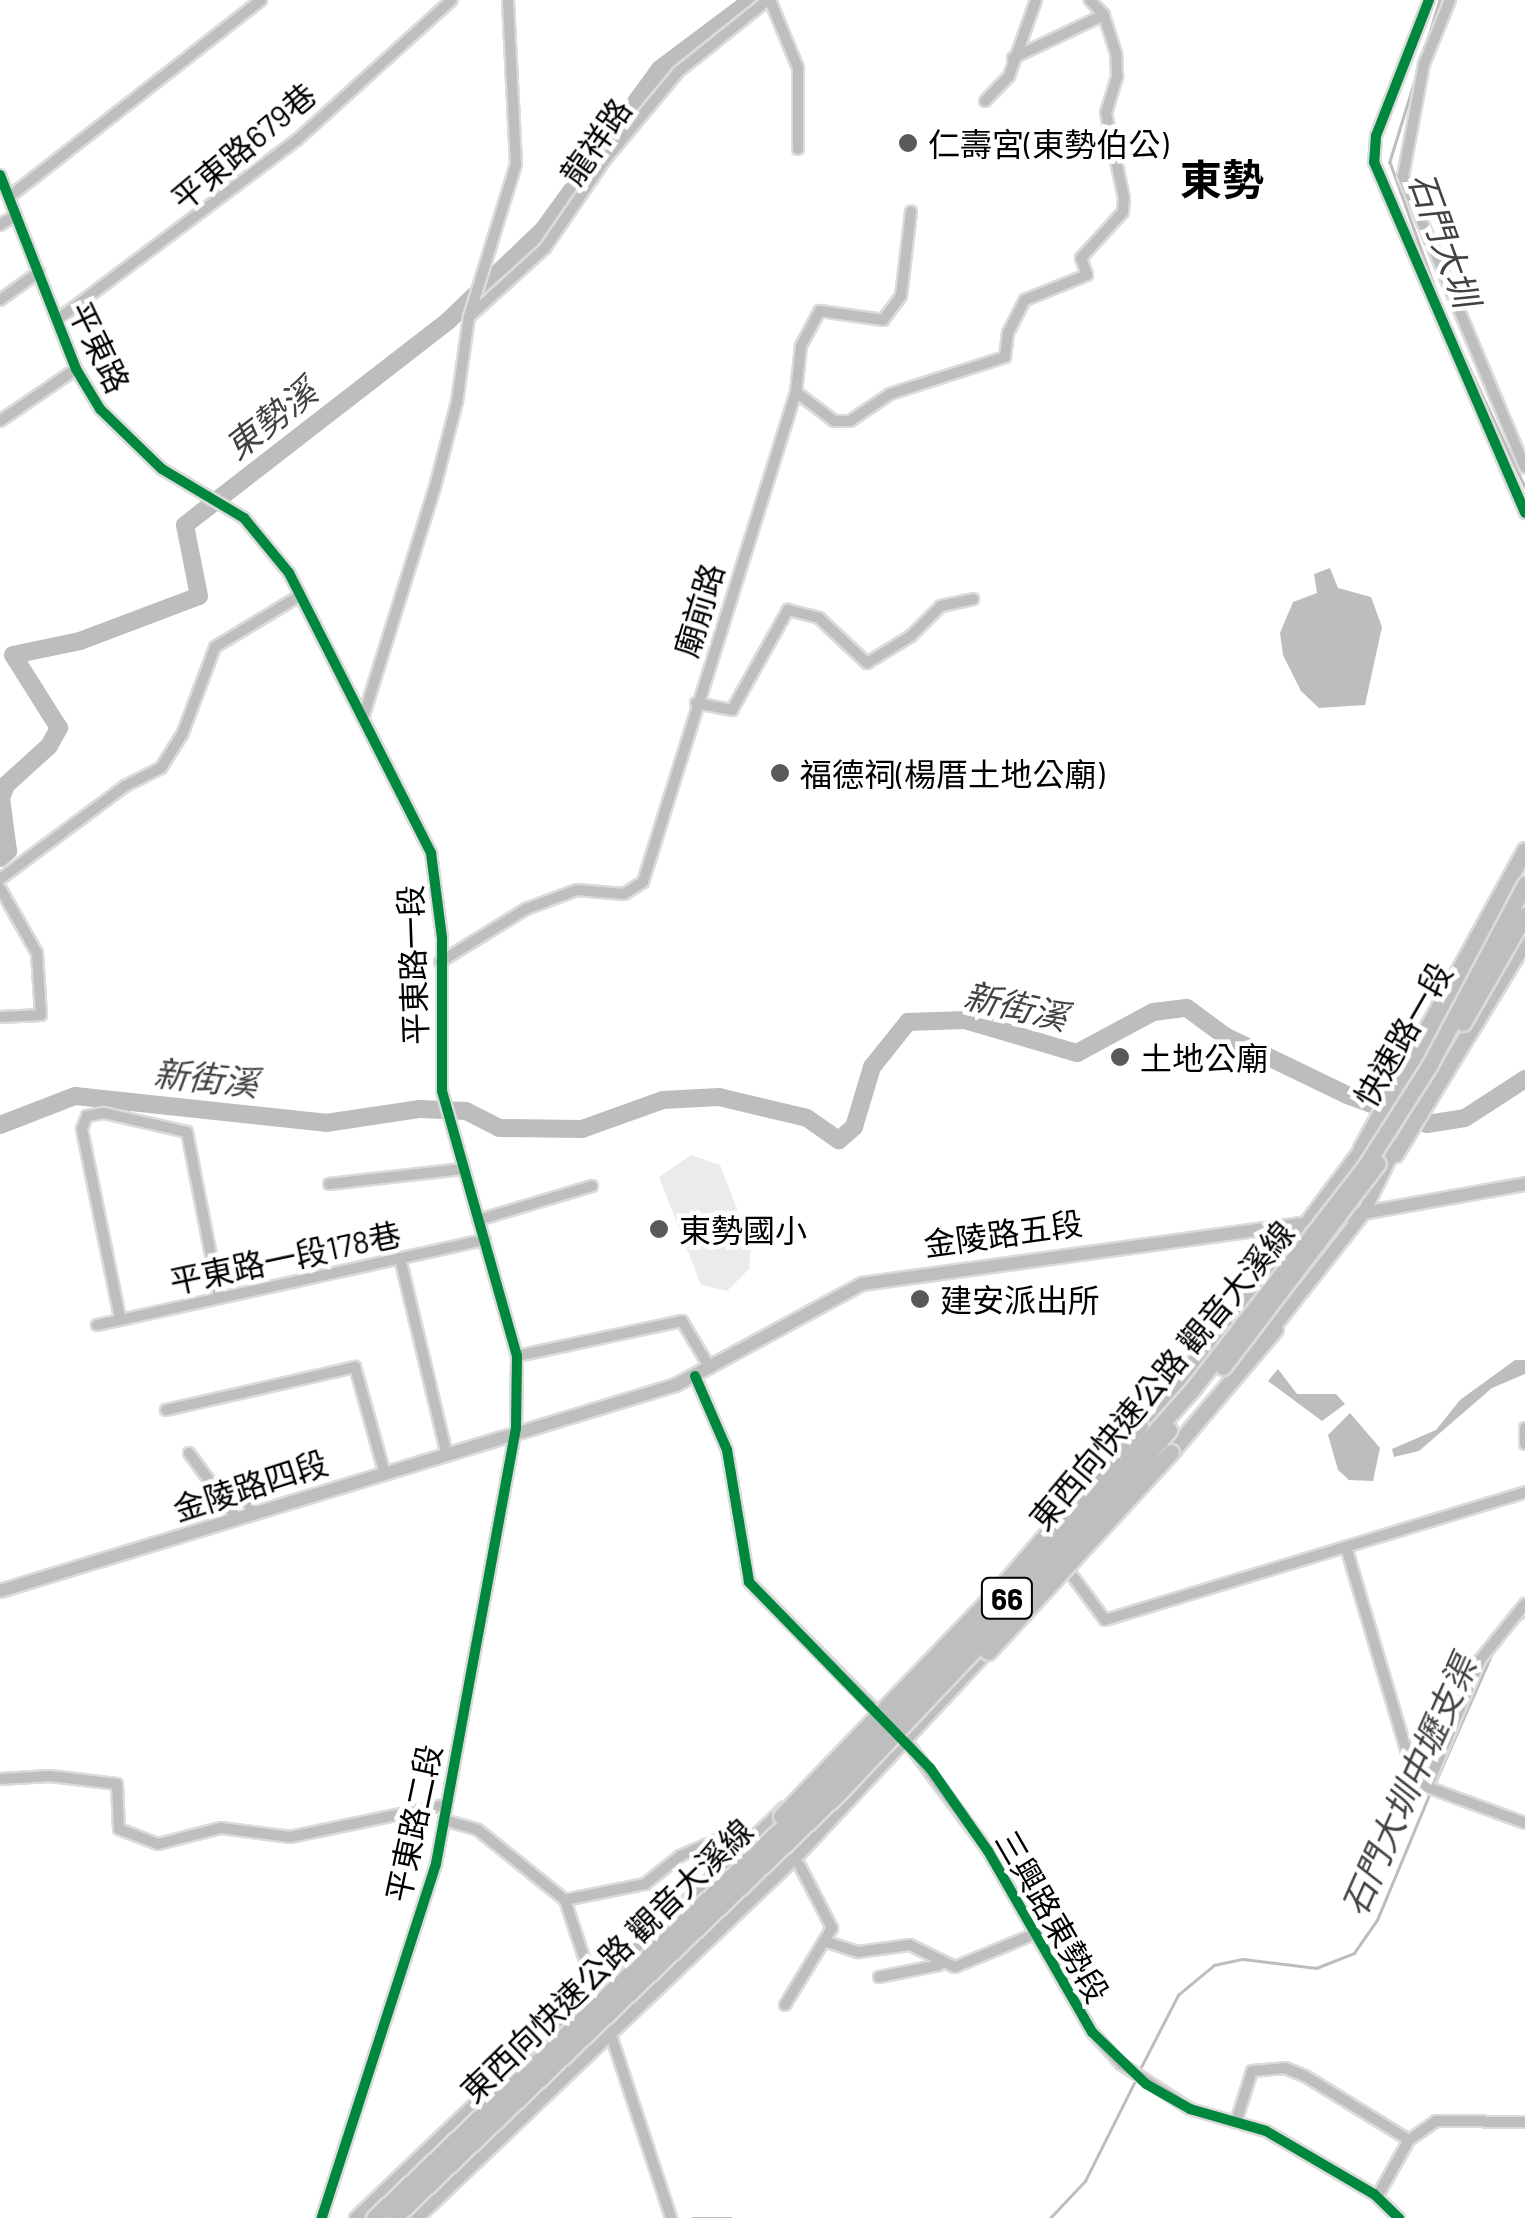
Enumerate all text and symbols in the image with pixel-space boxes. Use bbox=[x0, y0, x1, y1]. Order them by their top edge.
street label: 平東路679巷 bbox=[163, 75, 323, 217]
street label: 龍祥路 bbox=[552, 91, 638, 191]
place label: 仁壽宮(東勢伯公) bbox=[928, 124, 1169, 162]
marker: 仁壽宮(東勢伯公) bbox=[897, 132, 919, 154]
district label: 東勢 bbox=[1180, 153, 1264, 203]
water label: 石門大圳 bbox=[1401, 166, 1489, 312]
street label: 平東路 bbox=[62, 295, 138, 399]
water label: 東勢溪 bbox=[216, 369, 324, 467]
street label: 廟前路 bbox=[666, 558, 730, 662]
place label: 福德祠(楊厝土地公廟) bbox=[800, 754, 1105, 792]
marker: 福德祠(楊厝土地公廟) bbox=[769, 762, 791, 784]
street label: 平東路一段 bbox=[390, 884, 434, 1046]
street label: 快速路一段 bbox=[1345, 955, 1459, 1113]
water label: 新街溪 bbox=[960, 973, 1072, 1037]
place label: 土地公廟 bbox=[1140, 1038, 1268, 1076]
marker: 土地公廟 bbox=[1109, 1046, 1131, 1068]
water label: 新街溪 bbox=[152, 1051, 260, 1103]
street label: 金陵路五段 bbox=[921, 1203, 1085, 1263]
place label: 東勢國小 bbox=[679, 1210, 807, 1248]
street label: 東西向快速公路 觀音大溪線 bbox=[1021, 1213, 1301, 1537]
street label: 平東路一段178巷 bbox=[166, 1214, 404, 1300]
marker: 東勢國小 bbox=[648, 1218, 670, 1240]
place label: 建安派出所 bbox=[940, 1280, 1100, 1318]
marker: 建安派出所 bbox=[909, 1288, 931, 1310]
street label: 金陵路四段 bbox=[168, 1442, 332, 1528]
road number: 66 bbox=[980, 1573, 1034, 1623]
water label: 石門大圳中壢支渠 bbox=[1332, 1649, 1484, 1921]
street label: 平東路二段 bbox=[378, 1741, 448, 1905]
street label: 東西向快速公路 觀音大溪線 bbox=[452, 1811, 760, 2109]
street label: 三興路東勢段 bbox=[988, 1823, 1118, 2009]

